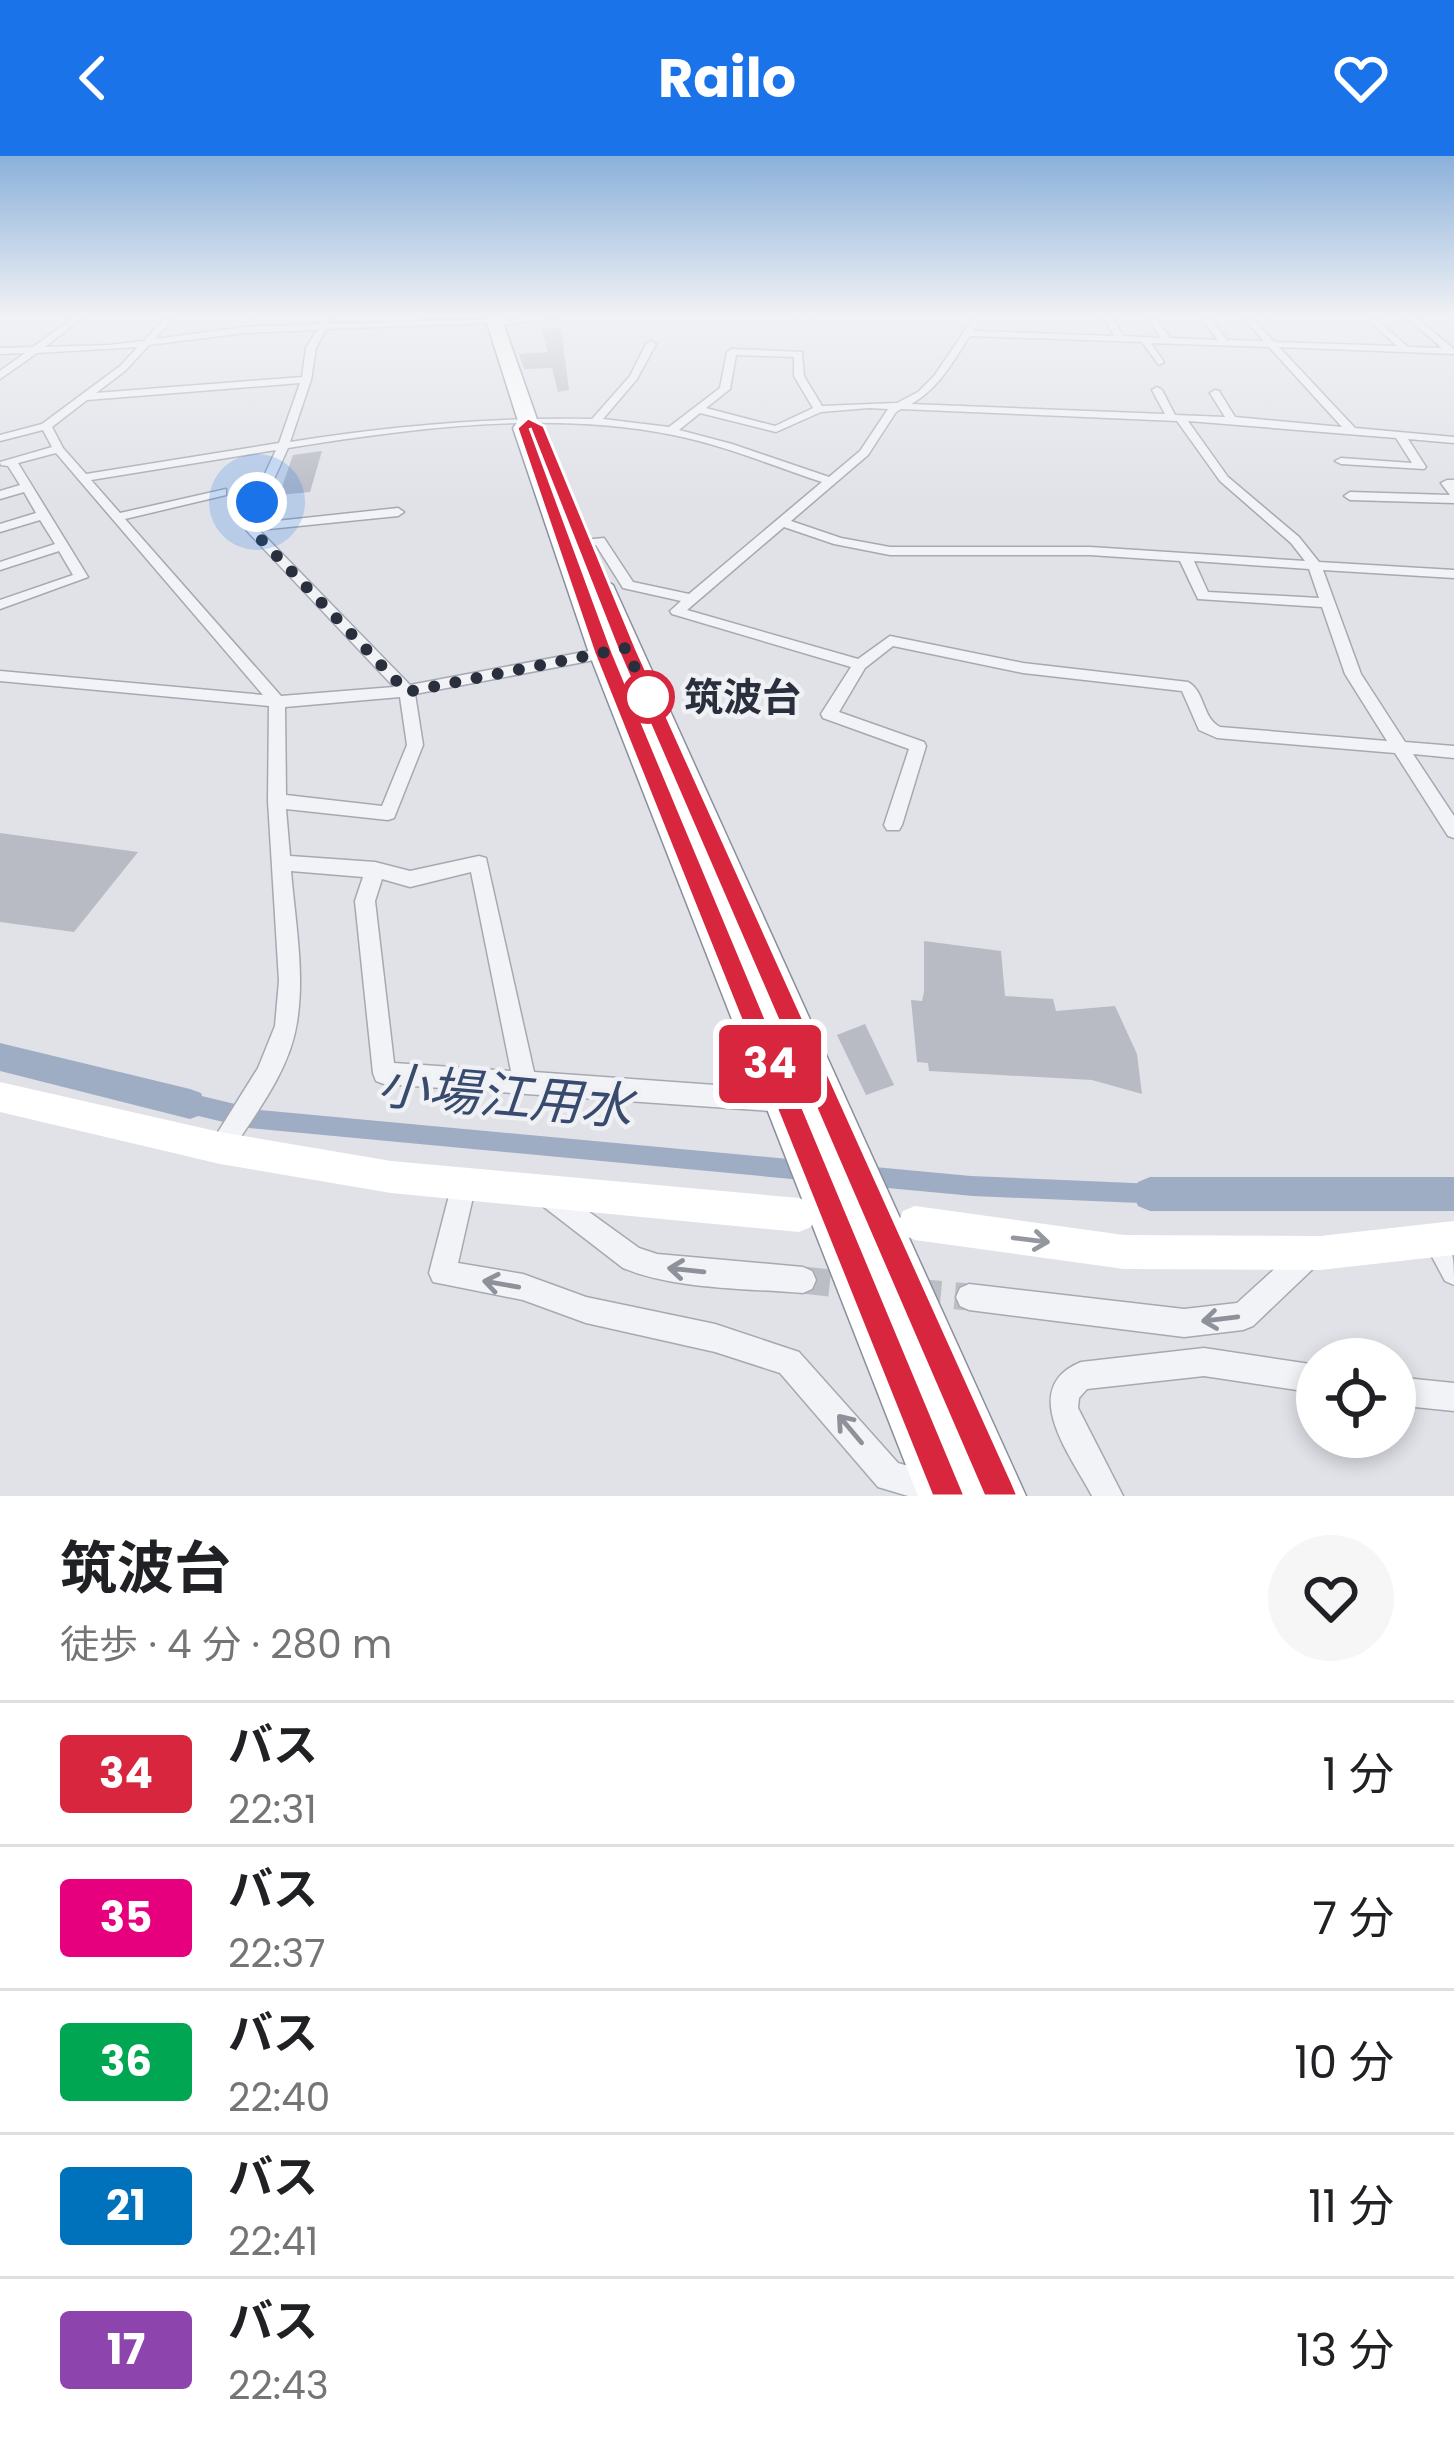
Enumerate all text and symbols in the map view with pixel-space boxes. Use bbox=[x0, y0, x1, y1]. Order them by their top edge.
text: Railo bbox=[658, 40, 796, 116]
icon: back bbox=[60, 45, 126, 111]
icon: heart bbox=[1328, 45, 1394, 111]
your location bbox=[227, 472, 287, 532]
place label: 筑波台 bbox=[684, 670, 801, 725]
marker: 筑波台 bbox=[623, 672, 673, 722]
line badge: 34 bbox=[716, 1025, 824, 1103]
text: 34 bbox=[743, 1034, 797, 1093]
water label: 小場江用水 bbox=[375, 1049, 640, 1143]
one-way arrow bbox=[1010, 1230, 1049, 1252]
one-way arrow bbox=[667, 1258, 706, 1281]
one-way arrow bbox=[482, 1271, 521, 1294]
one-way arrow bbox=[1201, 1308, 1240, 1330]
map controls bbox=[1296, 1338, 1416, 1458]
button: locate bbox=[1296, 1338, 1416, 1458]
one-way arrow bbox=[836, 1414, 864, 1445]
text: 筑波台 bbox=[60, 1528, 231, 1608]
button: heart bbox=[1268, 1535, 1394, 1661]
text: 徒歩 · 4 分 · 280 m bbox=[60, 1617, 392, 1672]
text: バス bbox=[228, 1714, 318, 1777]
text: 1 分 bbox=[1323, 1743, 1394, 1806]
text: 34 bbox=[99, 1744, 153, 1803]
text: 22:31 bbox=[228, 1782, 317, 1837]
text: バス bbox=[228, 1858, 318, 1921]
text: 7 分 bbox=[1312, 1887, 1394, 1950]
text: 35 bbox=[100, 1888, 152, 1947]
text: 22:37 bbox=[228, 1926, 325, 1981]
text: バス bbox=[228, 2002, 318, 2065]
text: 10 分 bbox=[1294, 2031, 1394, 2094]
text: 36 bbox=[100, 2032, 152, 2091]
text: 22:40 bbox=[228, 2070, 330, 2125]
text: バス bbox=[228, 2146, 318, 2209]
text: 11 分 bbox=[1308, 2175, 1394, 2238]
text: 21 bbox=[106, 2176, 146, 2235]
text: 22:41 bbox=[228, 2214, 318, 2269]
text: バス bbox=[228, 2290, 318, 2353]
text: 13 分 bbox=[1296, 2319, 1394, 2382]
text: 17 bbox=[107, 2320, 145, 2379]
text: 22:43 bbox=[228, 2358, 329, 2413]

